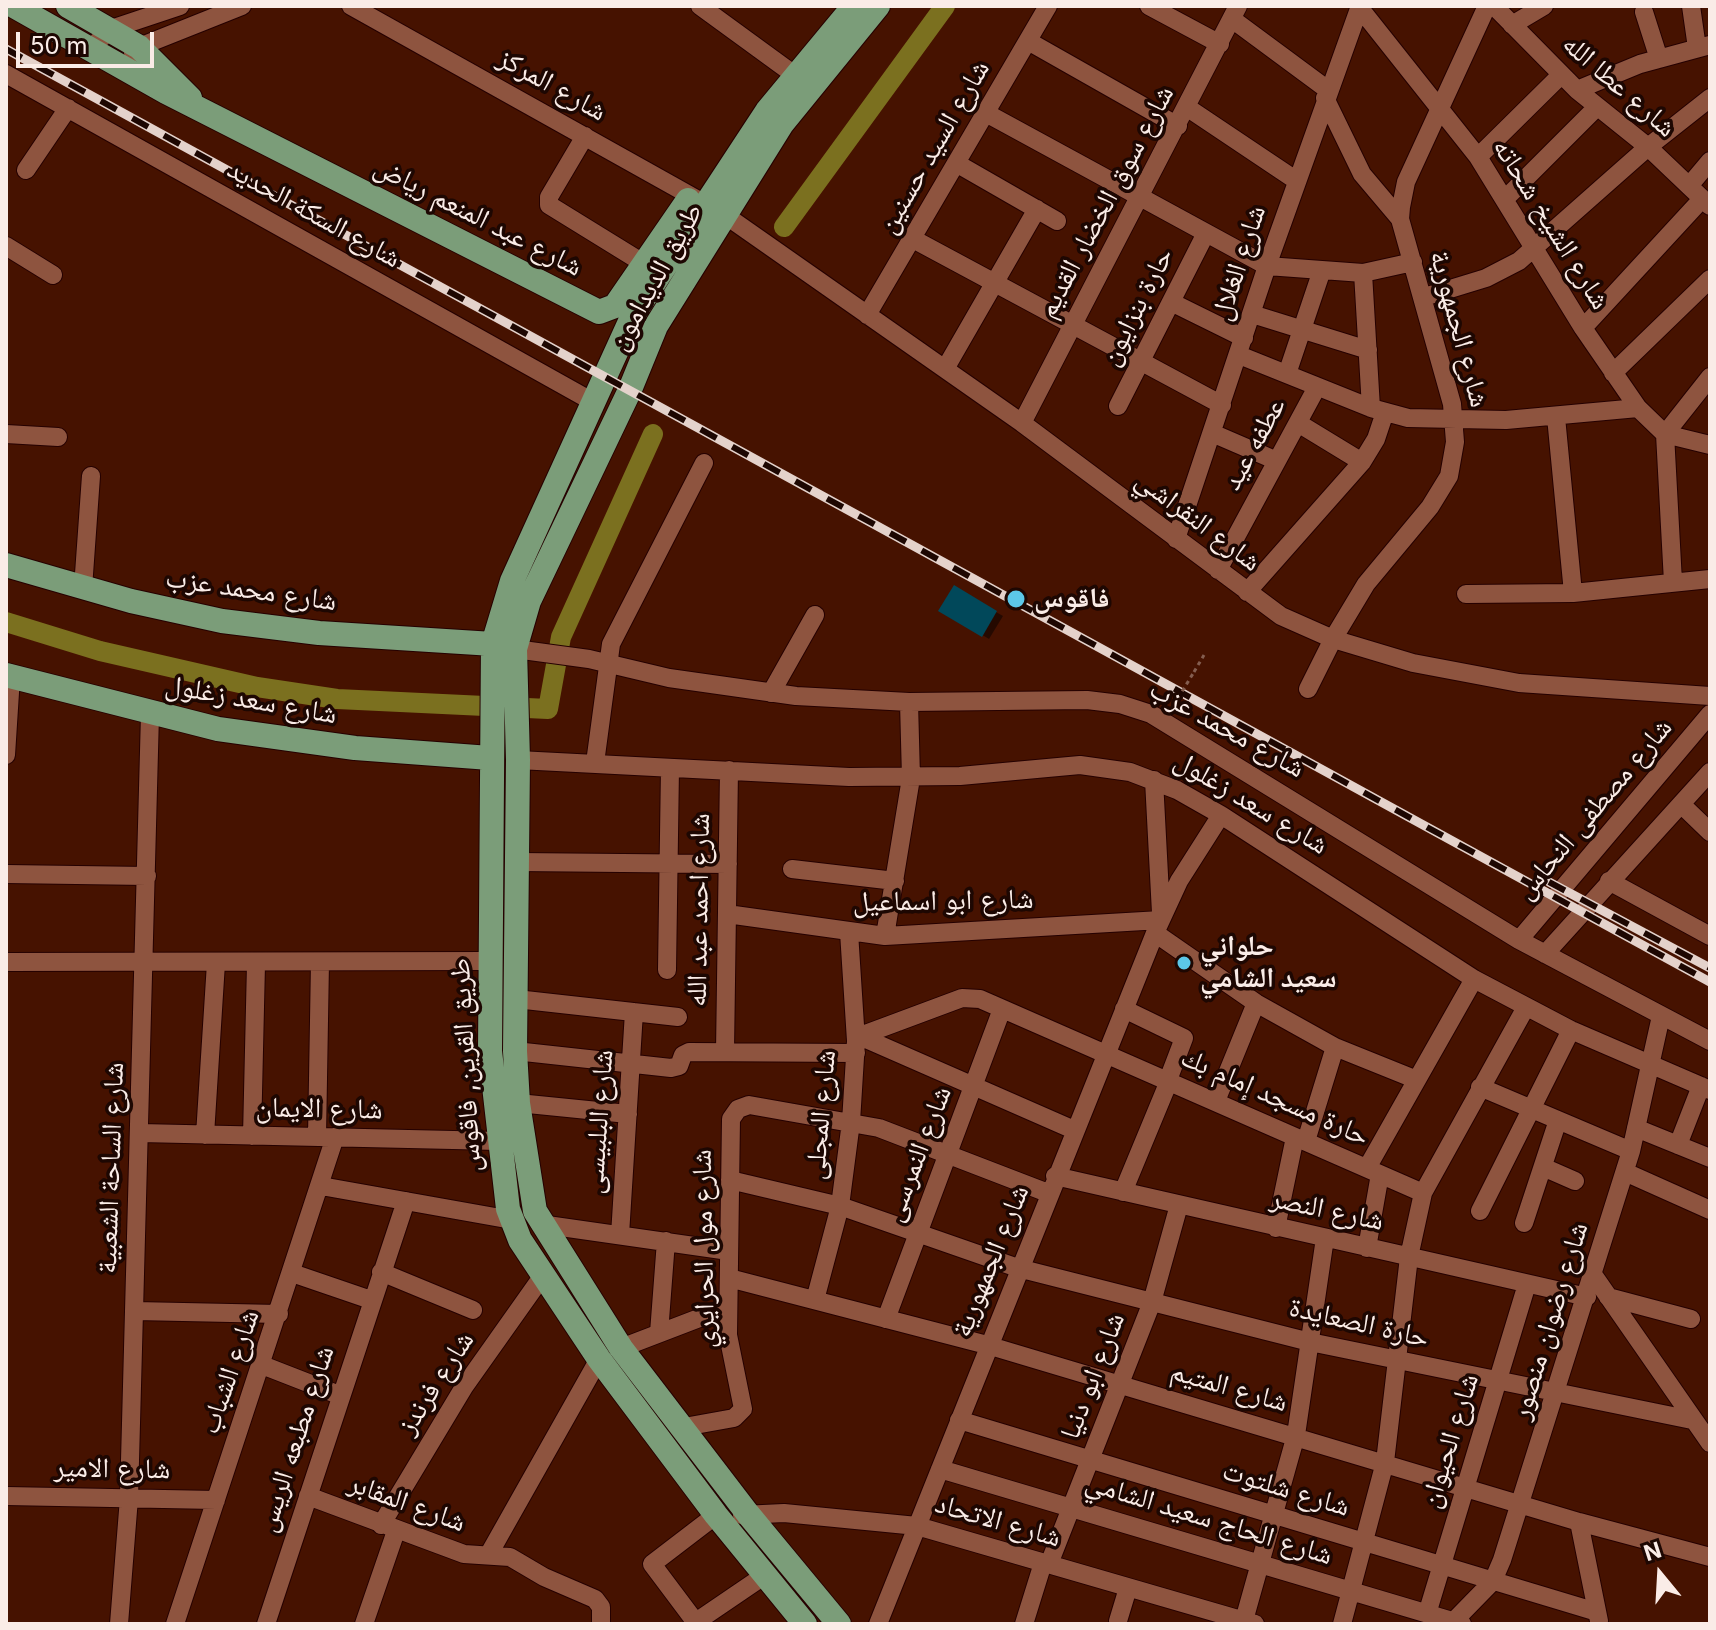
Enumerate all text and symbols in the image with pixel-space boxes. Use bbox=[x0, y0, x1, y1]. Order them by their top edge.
scale bar bbox=[20, 16, 158, 66]
street label: شارع عطا الله bbox=[1555, 27, 1683, 145]
text: 50 m bbox=[30, 31, 88, 60]
street label: شارع المركز bbox=[492, 41, 612, 129]
street label: شارع السيد حسنين bbox=[871, 54, 997, 240]
street label: شارع سوق الخضار القديم bbox=[1030, 80, 1182, 324]
street label: شارع الشيخ شحاته bbox=[1485, 132, 1617, 316]
street label: شارع عبد المنعم رياض bbox=[368, 150, 588, 284]
street label: شارع السكة الحديد bbox=[221, 153, 407, 275]
street label: طريق الديدامون bbox=[602, 198, 710, 356]
street label: شارع الغلال bbox=[1205, 201, 1273, 325]
street label: حارة بنزايون bbox=[1093, 242, 1181, 372]
street label: شارع الجمهورية bbox=[1422, 247, 1496, 411]
street label: عطفه عيد bbox=[1215, 392, 1293, 496]
street label: شارع النقراشي bbox=[1129, 463, 1267, 579]
street label: شارع محمد عزب bbox=[163, 561, 339, 619]
place label: فاقوس bbox=[1034, 582, 1109, 616]
marker: فاقوس bbox=[1005, 588, 1027, 610]
street label: شارع سعد زغلول bbox=[162, 668, 340, 732]
street label: شارع محمد عزب bbox=[1144, 673, 1310, 785]
street label: شارع مصطفى النحاس bbox=[1508, 712, 1680, 906]
street label: شارع سعد زغلول bbox=[1168, 744, 1334, 862]
street label: شارع احمد عبد الله bbox=[681, 813, 717, 1007]
street label: شارع ابو اسماعيل bbox=[852, 883, 1034, 919]
place label: حلواني سعيد الشامي bbox=[1200, 930, 1337, 996]
marker: حلواني سعيد الشامي bbox=[1175, 954, 1193, 972]
street label: طريق القرين, فاقوس bbox=[444, 957, 488, 1173]
street label: حارة مسجد إمام بك bbox=[1176, 1040, 1374, 1154]
street label: شارع البلبيسى bbox=[577, 1049, 621, 1195]
street label: شارع المجلى bbox=[799, 1049, 843, 1181]
street label: شارع الساحة الشعبية bbox=[91, 1062, 131, 1274]
street label: شارع النمرسى bbox=[877, 1082, 959, 1226]
street label: شارع الايمان bbox=[255, 1091, 383, 1127]
street label: شارع مول الحرايري bbox=[685, 1149, 723, 1349]
street label: شارع الجمهورية bbox=[945, 1180, 1037, 1342]
street label: شارع النصر bbox=[1267, 1182, 1387, 1238]
street label: شارع رضوان منصور bbox=[1504, 1218, 1596, 1424]
street label: حارة الصعايدة bbox=[1286, 1291, 1432, 1355]
street label: شارع الشباب bbox=[193, 1305, 267, 1439]
street label: شارع ابو دنيا bbox=[1054, 1308, 1132, 1444]
street label: شارع فرندز bbox=[390, 1325, 482, 1441]
street label: شارع مطبعه الريس bbox=[250, 1342, 342, 1536]
street label: شارع المتيم bbox=[1167, 1354, 1291, 1420]
street label: شارع الحيوان bbox=[1414, 1370, 1486, 1512]
street label: شارع الامير bbox=[54, 1451, 170, 1487]
street label: شارع شلتوت bbox=[1218, 1454, 1354, 1524]
street label: شارع الحاج سعيد الشامي bbox=[1081, 1465, 1337, 1573]
street label: شارع المقابر bbox=[344, 1466, 470, 1540]
street label: شارع الاتحاد bbox=[931, 1487, 1065, 1555]
north arrow bbox=[1620, 1534, 1700, 1614]
text: N bbox=[1641, 1536, 1665, 1566]

